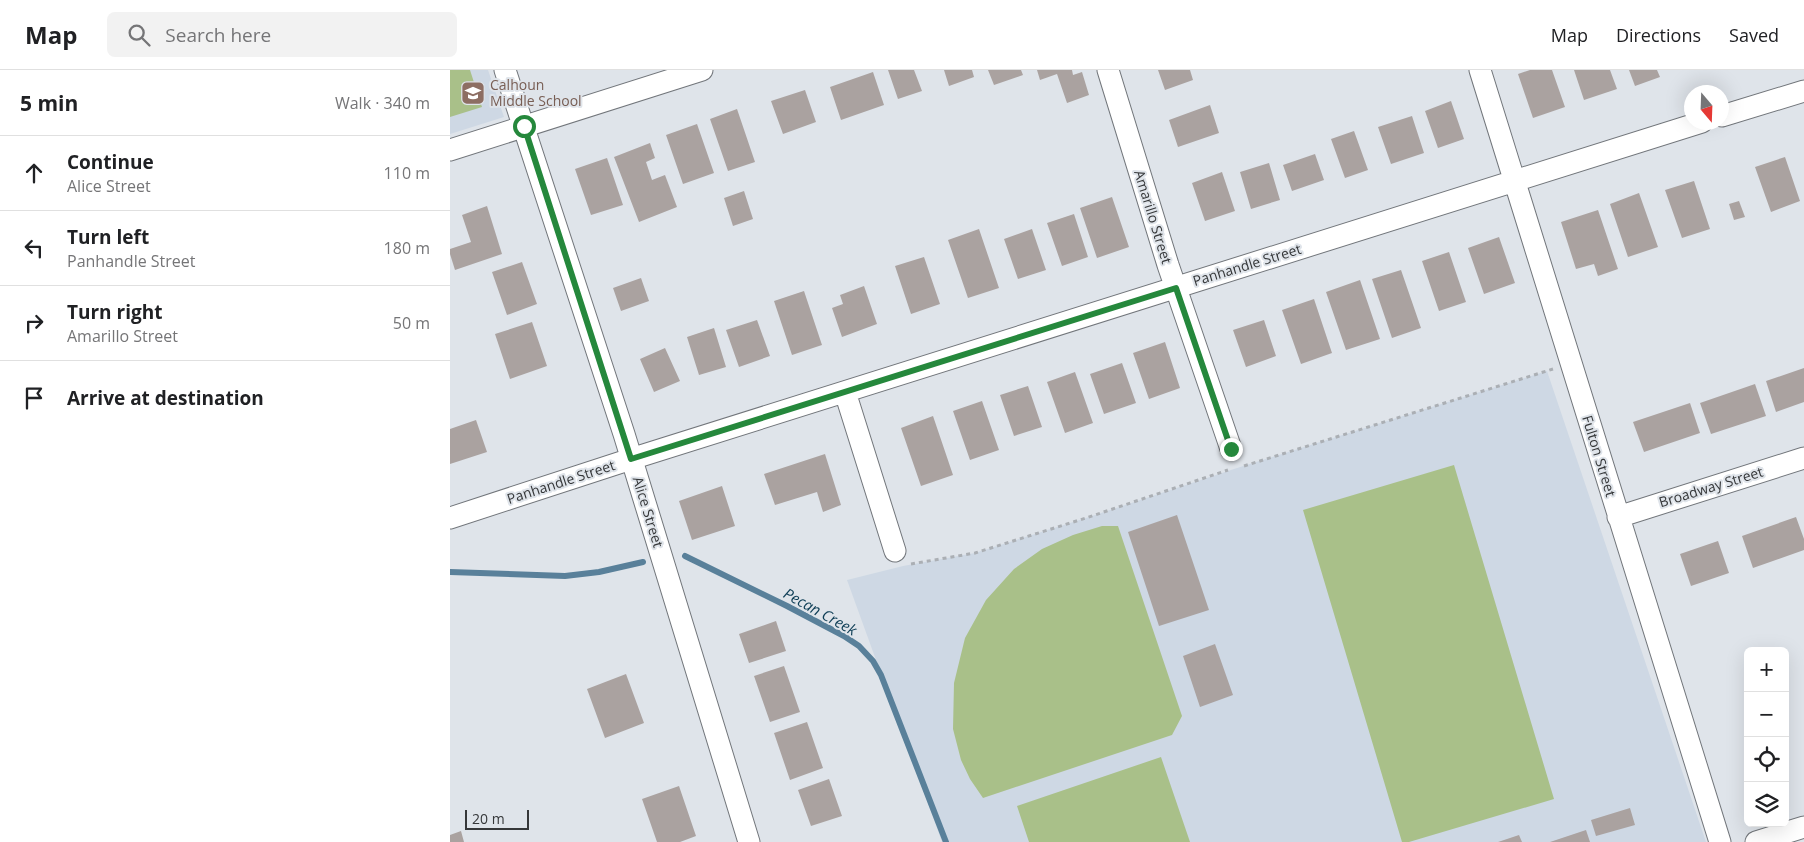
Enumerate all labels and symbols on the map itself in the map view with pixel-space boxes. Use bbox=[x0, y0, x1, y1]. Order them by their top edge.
place label: Calhoun Middle School bbox=[490, 75, 582, 110]
school or university icon: Calhoun Middle School bbox=[460, 80, 486, 106]
north arrow bbox=[1684, 85, 1729, 130]
route start bbox=[513, 115, 536, 138]
street label: Amarillo Street bbox=[1130, 168, 1177, 266]
street label: Panhandle Street bbox=[1190, 239, 1303, 290]
street label: Fulton Street bbox=[1578, 413, 1621, 499]
route end bbox=[1220, 438, 1243, 461]
street label: Panhandle Street bbox=[504, 455, 617, 508]
street label: Broadway Street bbox=[1656, 462, 1765, 511]
street label: Alice Street bbox=[629, 474, 668, 550]
water label: Pecan Creek bbox=[780, 583, 861, 640]
scale bar bbox=[465, 807, 529, 830]

